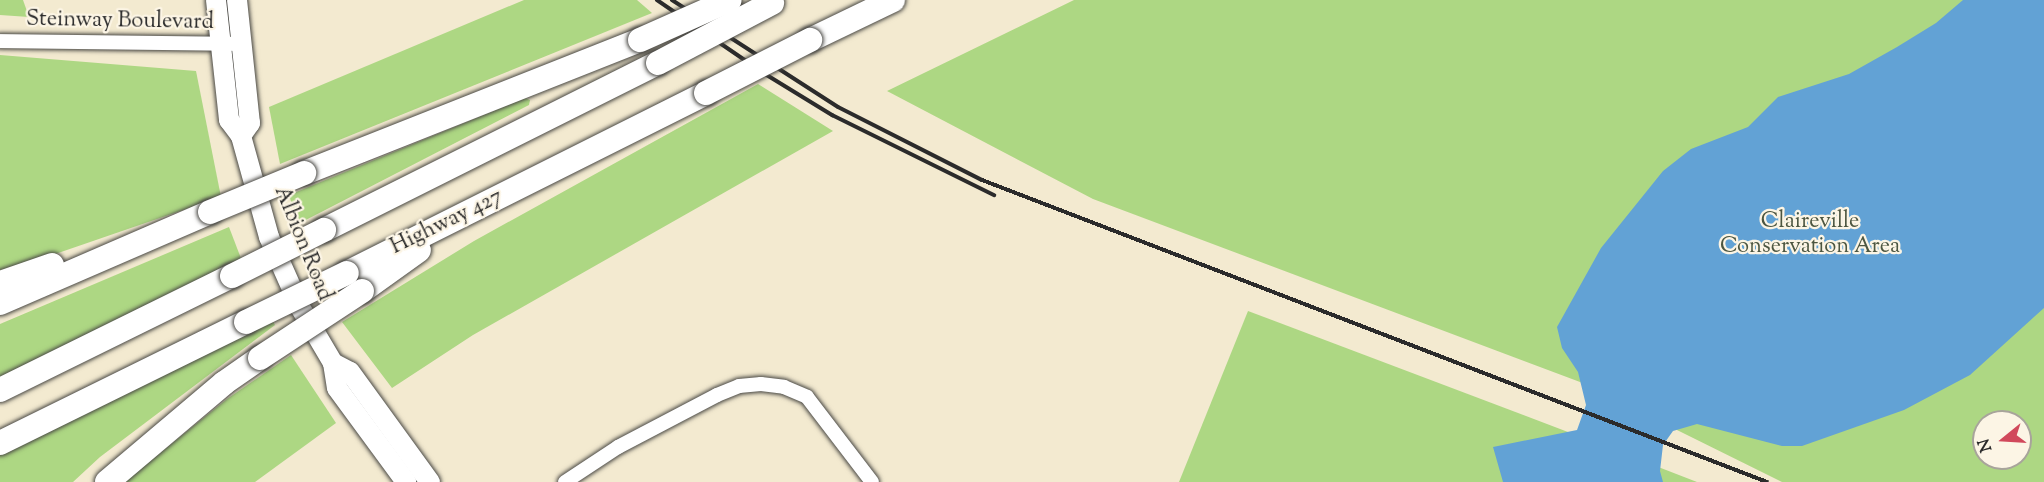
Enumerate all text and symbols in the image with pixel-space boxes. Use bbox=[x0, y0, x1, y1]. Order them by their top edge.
street label: Steinway Boulevard bbox=[26, 7, 214, 37]
street label: Albion Road bbox=[267, 183, 337, 305]
street label: Highway 427 bbox=[387, 185, 507, 261]
park label: Claireville Conservation Area bbox=[1720, 209, 1900, 260]
north arrow bbox=[1972, 410, 2032, 470]
text: N bbox=[1973, 435, 1999, 455]

